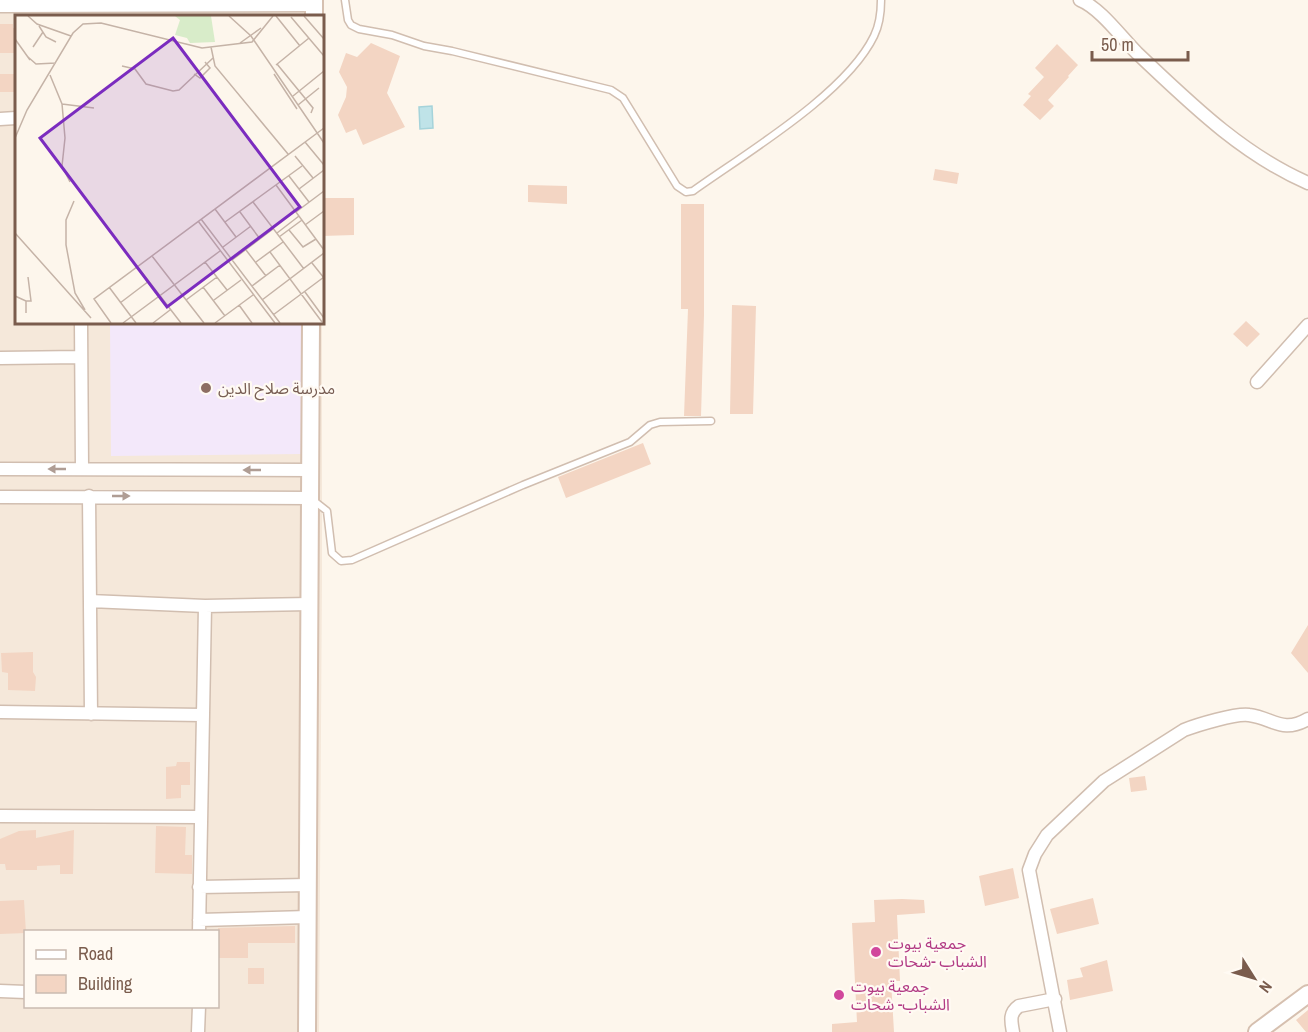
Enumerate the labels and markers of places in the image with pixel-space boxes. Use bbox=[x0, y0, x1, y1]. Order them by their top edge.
place label: مدرسة صلاح الدين bbox=[218, 377, 335, 401]
marker: مدرسة صلاح الدين bbox=[199, 381, 213, 395]
place label: جمعية بيوت الشباب -شحات bbox=[888, 932, 987, 972]
marker: جمعية بيوت الشباب -شحات bbox=[869, 945, 883, 959]
place label: جمعية بيوت الشباب- شحات bbox=[851, 975, 950, 1015]
marker: جمعية بيوت الشباب- شحات bbox=[832, 988, 846, 1002]

